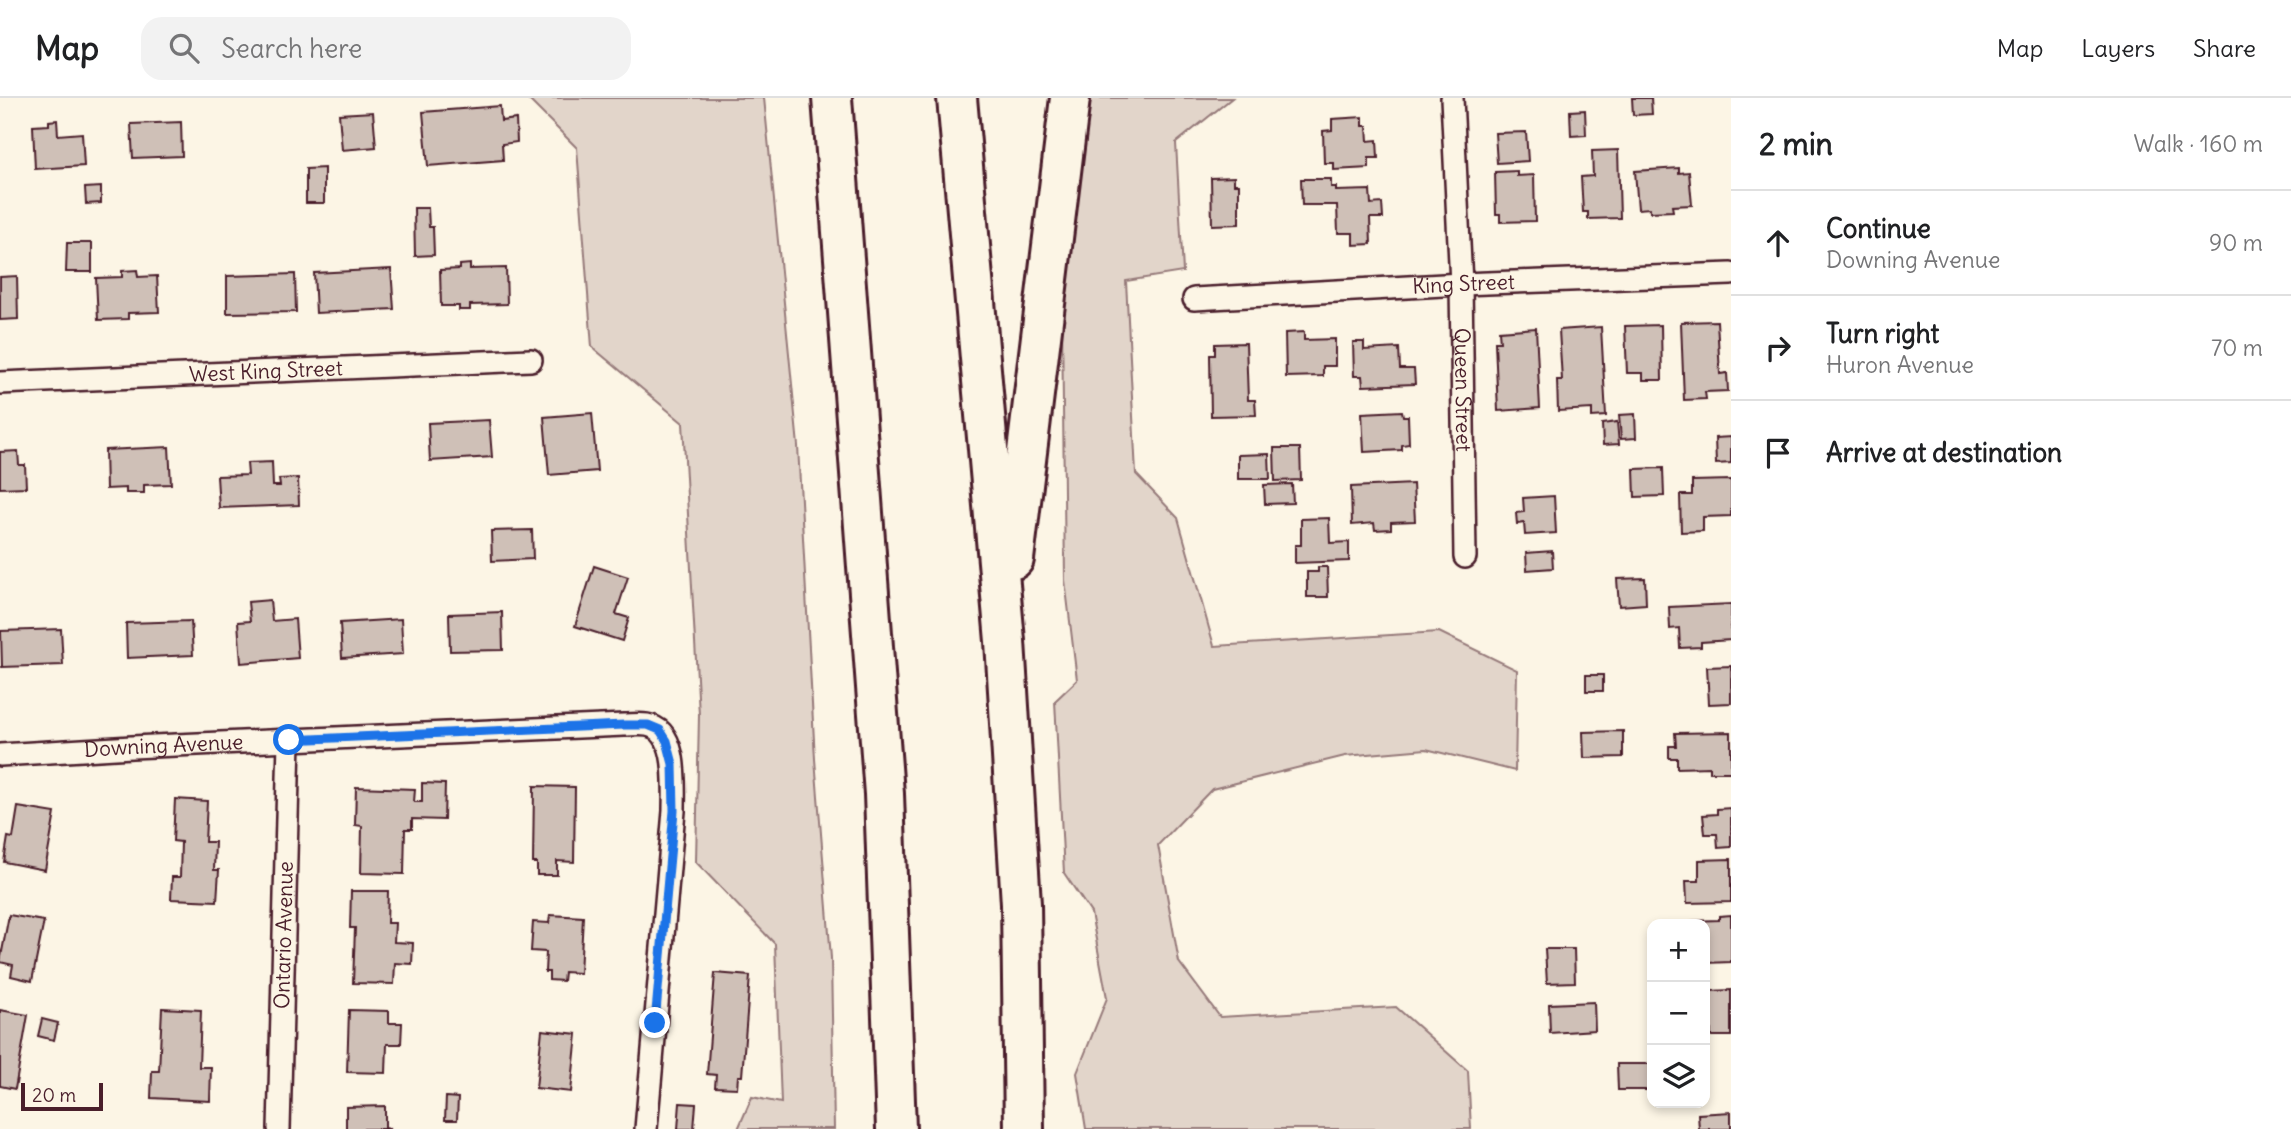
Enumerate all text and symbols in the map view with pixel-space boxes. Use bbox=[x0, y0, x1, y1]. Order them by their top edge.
search box bbox=[141, 17, 631, 80]
text: Map bbox=[35, 27, 99, 69]
icon: search bbox=[165, 29, 203, 67]
text: Search here bbox=[221, 32, 362, 65]
text: Map bbox=[1997, 33, 2043, 63]
text: Layers bbox=[2081, 33, 2155, 63]
text: Share bbox=[2193, 33, 2256, 63]
text: 2 min bbox=[1759, 125, 1833, 163]
text: Walk · 160 m bbox=[2134, 129, 2263, 158]
text: Continue bbox=[1826, 212, 1931, 245]
icon: ahead bbox=[1759, 224, 1797, 262]
text: 90 m bbox=[2209, 228, 2263, 257]
text: Downing Avenue bbox=[1826, 245, 2001, 274]
street label: King Street bbox=[1412, 268, 1515, 300]
text: Turn right bbox=[1826, 317, 1939, 350]
street label: Queen Street bbox=[1449, 328, 1477, 452]
icon: right bbox=[1759, 329, 1797, 367]
text: 70 m bbox=[2211, 333, 2263, 362]
text: Huron Avenue bbox=[1826, 350, 1974, 379]
street label: West King Street bbox=[188, 354, 343, 388]
icon: arrive bbox=[1759, 434, 1797, 472]
text: Arrive at destination bbox=[1826, 436, 2062, 469]
route start bbox=[273, 724, 304, 755]
street label: Downing Avenue bbox=[83, 728, 244, 763]
street label: Ontario Avenue bbox=[268, 861, 299, 1009]
map controls bbox=[1647, 919, 1710, 1108]
button: + bbox=[1647, 919, 1710, 982]
button: − bbox=[1647, 982, 1710, 1045]
route end bbox=[639, 1007, 670, 1038]
button: layers bbox=[1647, 1045, 1710, 1108]
scale bar bbox=[21, 1080, 103, 1112]
text: 20 m bbox=[32, 1083, 76, 1107]

